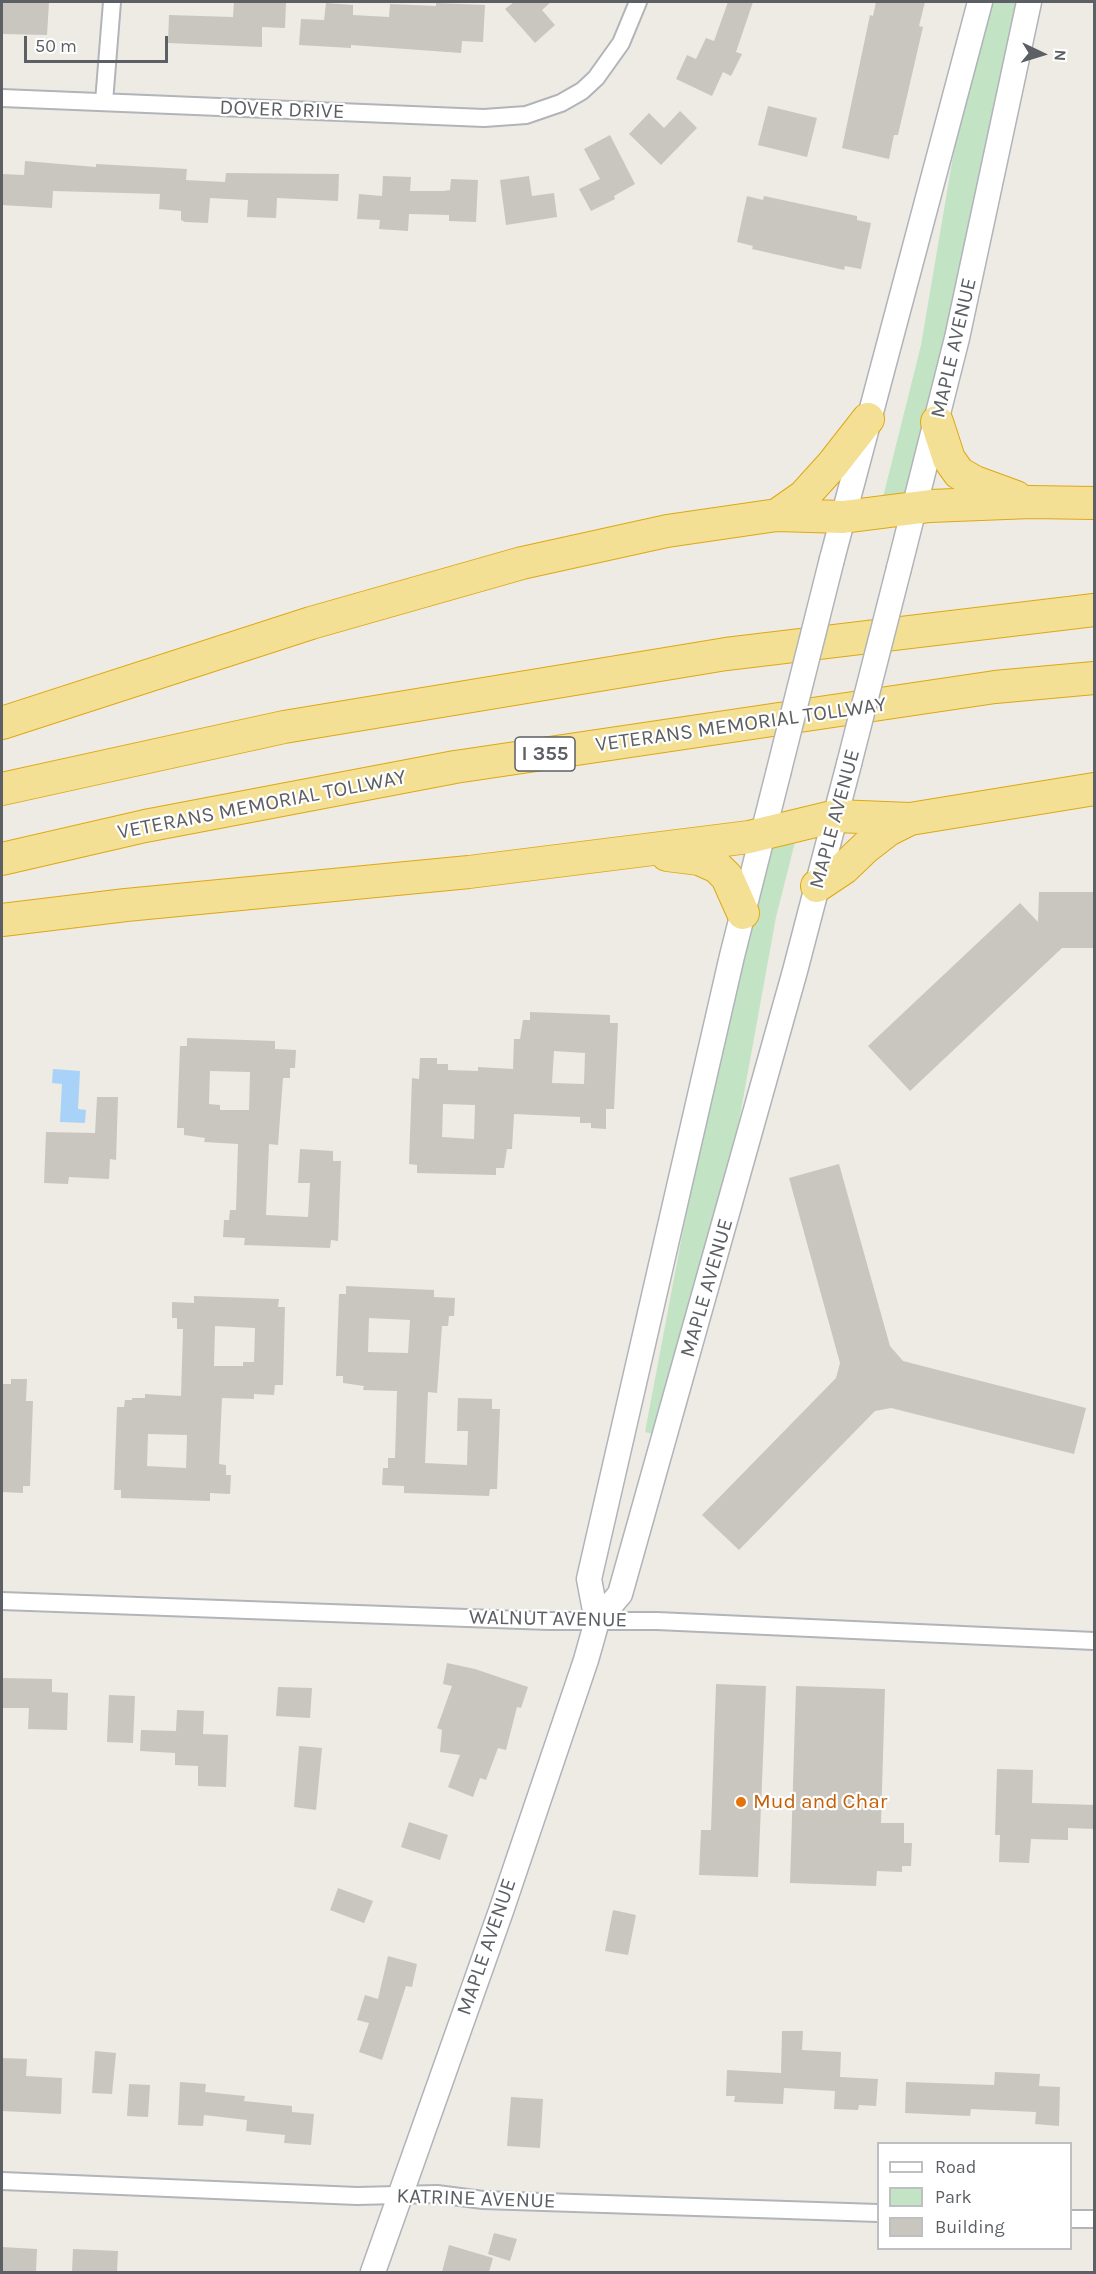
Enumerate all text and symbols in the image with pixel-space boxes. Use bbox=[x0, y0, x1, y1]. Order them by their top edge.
scale bar bbox=[27, 24, 171, 62]
north arrow bbox=[1012, 24, 1072, 84]
text: 50 m bbox=[35, 35, 77, 57]
text: N bbox=[1051, 49, 1070, 62]
street label: DOVER DRIVE bbox=[219, 95, 345, 125]
street label: MAPLE AVENUE bbox=[926, 275, 982, 421]
street label: VETERANS MEMORIAL TOLLWAY bbox=[594, 692, 888, 758]
road number: I 355 bbox=[515, 737, 575, 771]
street label: MAPLE AVENUE bbox=[804, 747, 866, 891]
street label: VETERANS MEMORIAL TOLLWAY bbox=[116, 765, 408, 845]
street label: MAPLE AVENUE bbox=[675, 1216, 739, 1360]
street label: WALNUT AVENUE bbox=[469, 1605, 627, 1633]
place label: Mud and Char bbox=[753, 1789, 887, 1815]
marker: Mud and Char bbox=[734, 1795, 748, 1809]
street label: MAPLE AVENUE bbox=[452, 1875, 522, 2019]
legend bbox=[877, 2142, 1072, 2250]
text: Road bbox=[935, 2156, 976, 2178]
street label: KATRINE AVENUE bbox=[396, 2184, 556, 2214]
text: Park bbox=[935, 2186, 972, 2208]
text: Building bbox=[935, 2216, 1005, 2238]

